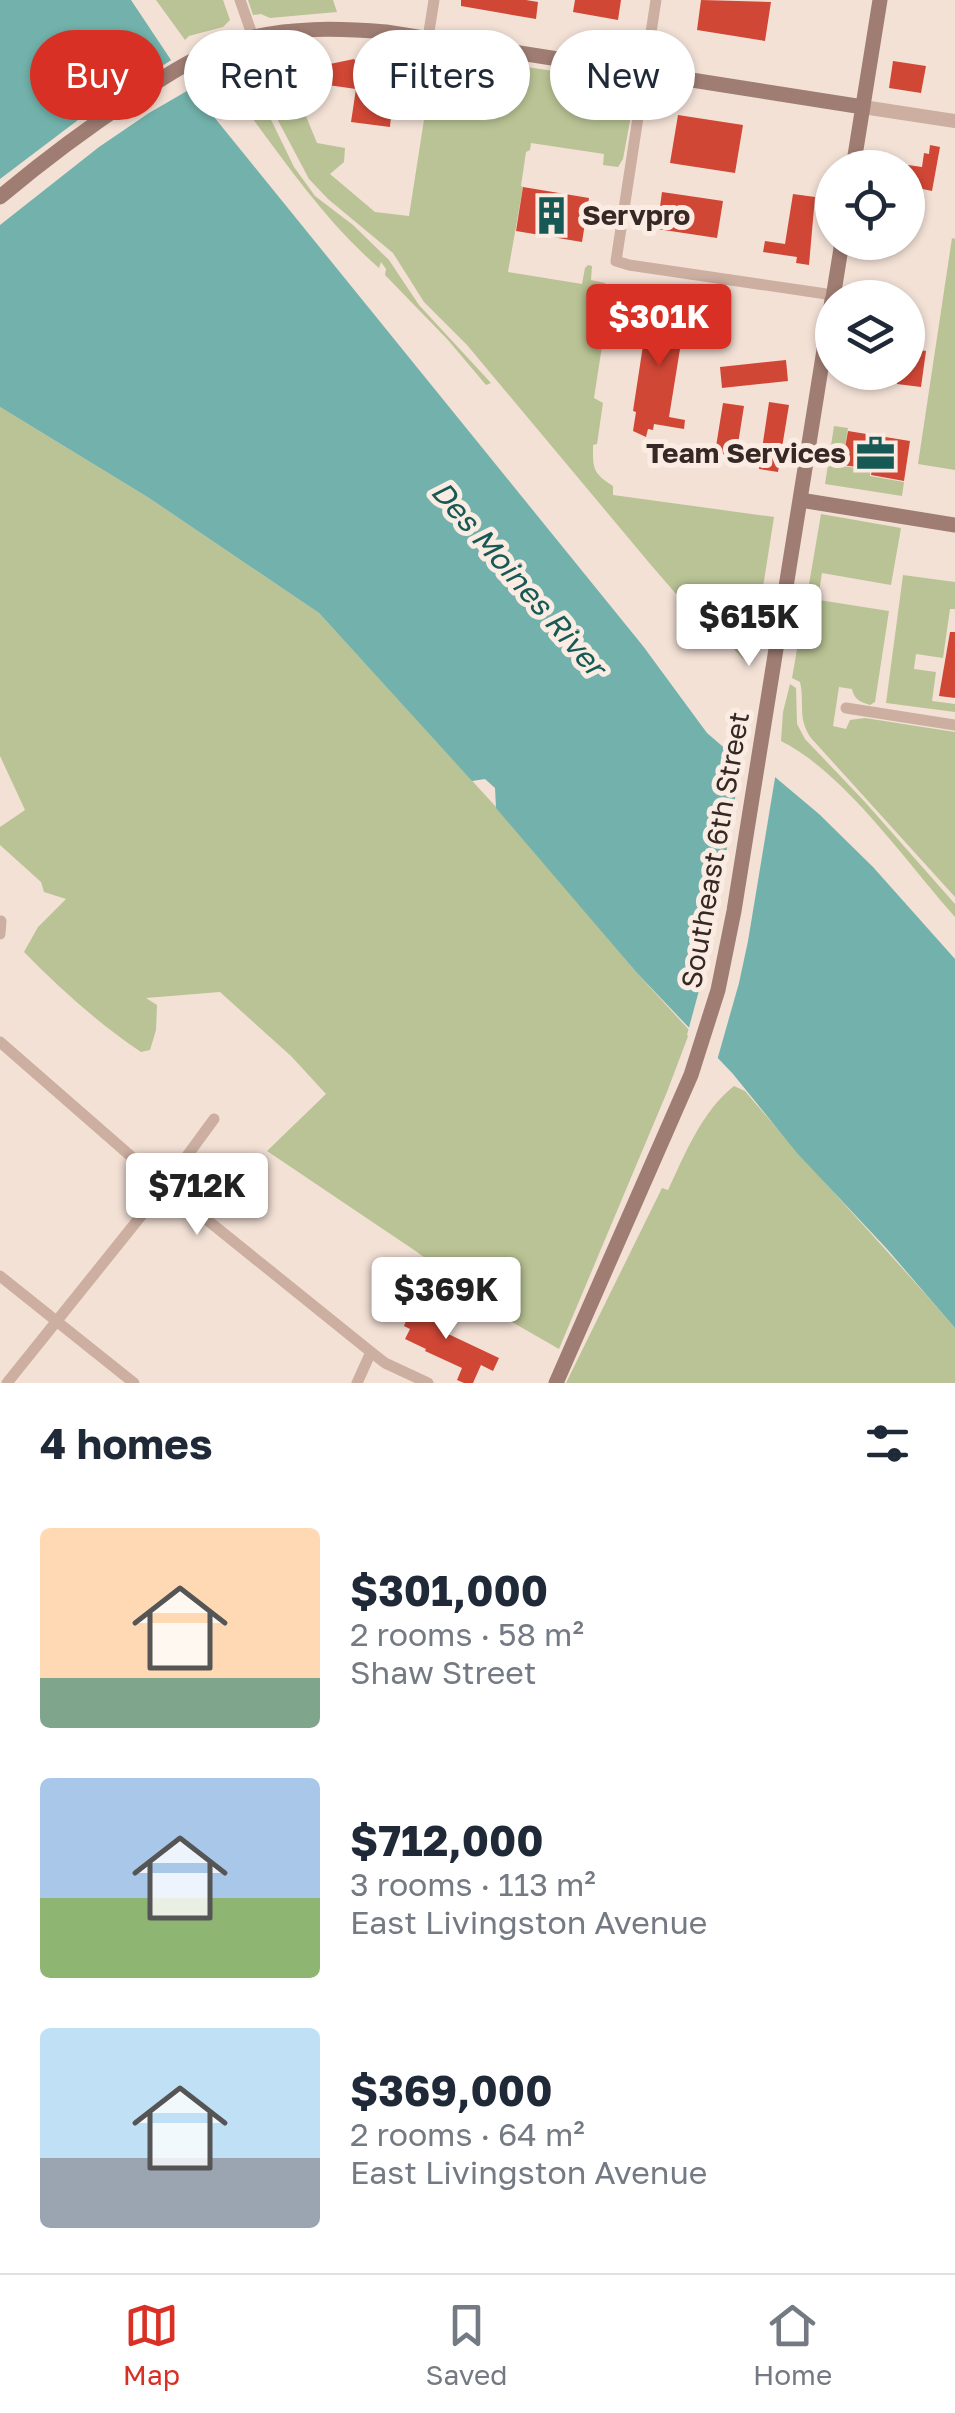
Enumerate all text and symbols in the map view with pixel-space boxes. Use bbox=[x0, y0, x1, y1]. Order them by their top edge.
chip: Buy bbox=[30, 30, 164, 120]
chip: Rent bbox=[184, 30, 333, 120]
chip: Filters bbox=[353, 30, 530, 120]
chip: New bbox=[550, 30, 695, 120]
map controls bbox=[815, 150, 925, 390]
button: locate bbox=[815, 150, 925, 260]
building icon: Servpro bbox=[531, 194, 573, 236]
place label: Servpro bbox=[582, 198, 690, 231]
button: layers bbox=[815, 280, 925, 390]
pin: $301K bbox=[589, 284, 729, 369]
text: $301K bbox=[608, 297, 710, 335]
office icon: Team Services bbox=[855, 432, 897, 474]
place label: Team Services bbox=[646, 436, 846, 469]
water label: Des Moines River bbox=[424, 473, 616, 686]
pin: $615K bbox=[679, 584, 819, 669]
text: $615K bbox=[699, 597, 799, 635]
street label: Southeast 6th Street bbox=[674, 709, 755, 991]
pin: $712K bbox=[127, 1153, 267, 1238]
text: $712K bbox=[148, 1166, 246, 1204]
pin: $369K bbox=[376, 1257, 516, 1342]
text: $369K bbox=[394, 1270, 498, 1308]
icon: filters bbox=[860, 1416, 915, 1471]
text: 4 homes bbox=[40, 1418, 212, 1468]
text: $301,000 bbox=[350, 1565, 548, 1615]
icon: home bbox=[120, 1568, 240, 1688]
text: 2 rooms · 58 m² bbox=[350, 1615, 584, 1653]
text: Shaw Street bbox=[350, 1653, 537, 1691]
text: $712,000 bbox=[350, 1815, 544, 1865]
icon: home bbox=[120, 1818, 240, 1938]
text: 3 rooms · 113 m² bbox=[350, 1865, 596, 1903]
text: East Livingston Avenue bbox=[350, 1903, 707, 1941]
text: $369,000 bbox=[350, 2065, 552, 2115]
icon: home bbox=[120, 2068, 240, 2188]
text: 2 rooms · 64 m² bbox=[350, 2115, 585, 2153]
text: East Livingston Avenue bbox=[350, 2153, 707, 2191]
tab: Map bbox=[123, 2298, 180, 2391]
tab: Saved bbox=[426, 2298, 507, 2391]
tab: Home bbox=[753, 2298, 832, 2391]

